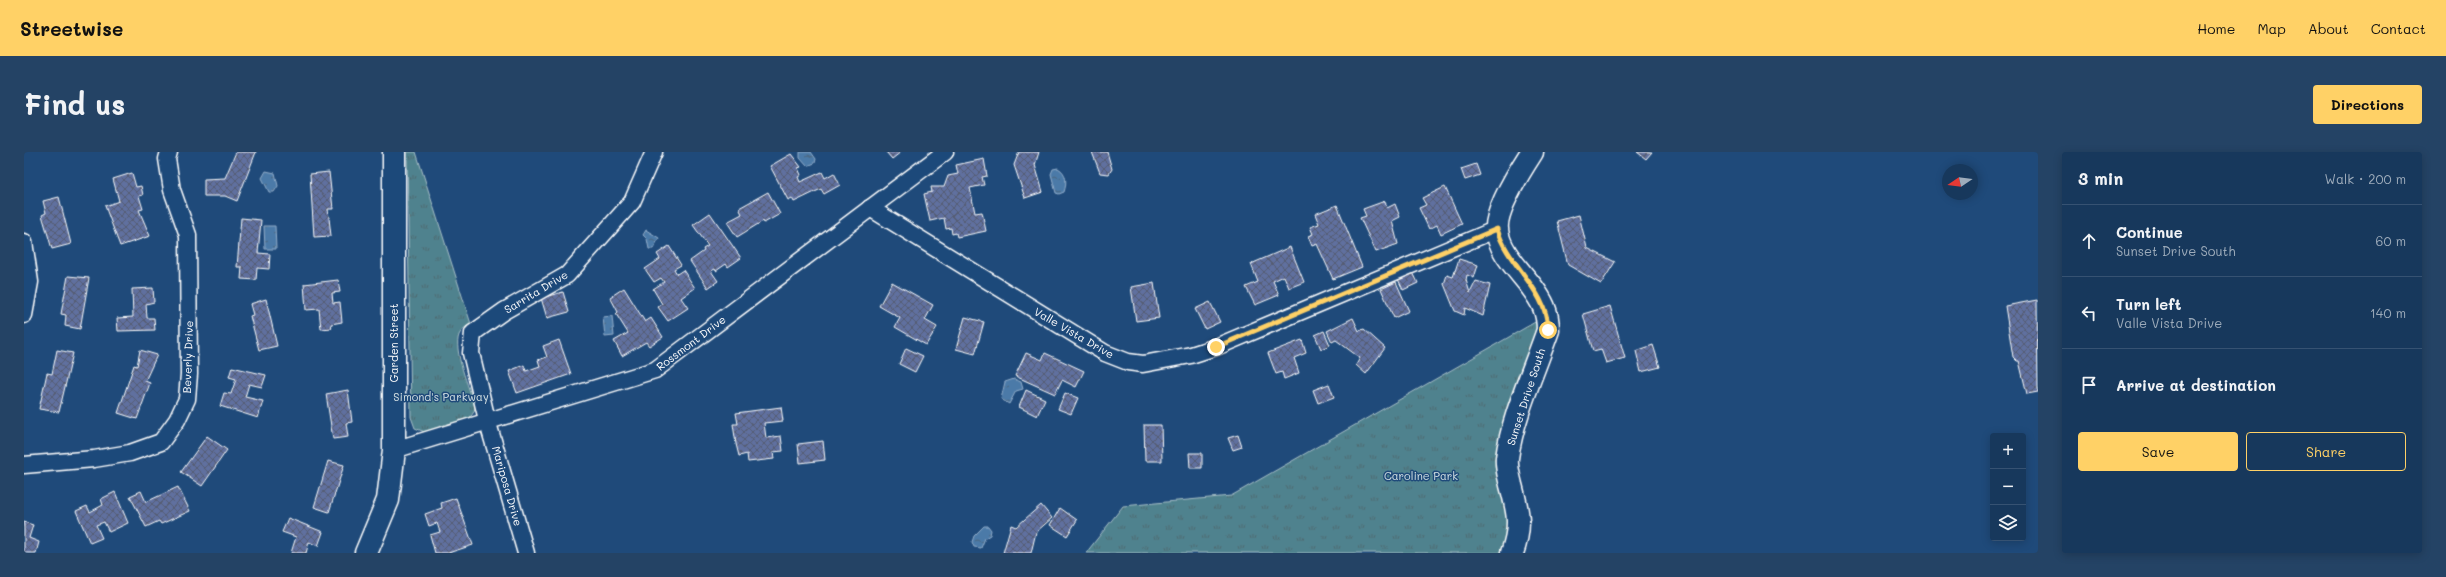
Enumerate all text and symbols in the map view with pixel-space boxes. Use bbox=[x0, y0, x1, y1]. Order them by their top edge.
text: Streetwise bbox=[20, 16, 123, 41]
text: Home bbox=[2197, 19, 2235, 38]
text: Map bbox=[2257, 19, 2286, 38]
text: About bbox=[2308, 19, 2349, 38]
text: Contact bbox=[2371, 19, 2426, 38]
button: Directions bbox=[2313, 85, 2422, 124]
text: Find us bbox=[24, 86, 125, 122]
north arrow bbox=[1942, 164, 1978, 200]
text: 3 min bbox=[2078, 167, 2123, 189]
text: Walk · 200 m bbox=[2325, 170, 2406, 187]
text: Continue bbox=[2116, 222, 2183, 242]
icon: ahead bbox=[2078, 230, 2100, 252]
text: 60 m bbox=[2376, 232, 2406, 249]
text: Sunset Drive South bbox=[2116, 242, 2236, 259]
street label: Sarrita Drive bbox=[501, 267, 571, 316]
text: Turn left bbox=[2116, 294, 2181, 314]
icon: left bbox=[2078, 302, 2100, 324]
street label: Garden Street bbox=[386, 303, 401, 382]
street label: Valle Vista Drive bbox=[1032, 304, 1117, 362]
text: 140 m bbox=[2370, 304, 2406, 321]
street label: Rossmont Drive bbox=[653, 311, 729, 374]
text: Valle Vista Drive bbox=[2116, 314, 2222, 331]
street label: Beverly Drive bbox=[179, 320, 196, 394]
route start bbox=[1539, 321, 1557, 339]
route end bbox=[1207, 338, 1225, 356]
street label: Sunset Drive South bbox=[1503, 346, 1548, 447]
icon: arrive bbox=[2078, 374, 2100, 396]
text: Arrive at destination bbox=[2116, 375, 2276, 395]
park label: Simond's Parkway bbox=[393, 389, 489, 404]
button: Save bbox=[2078, 432, 2238, 471]
button: Share bbox=[2246, 432, 2406, 471]
map controls bbox=[1990, 433, 2026, 541]
button: + bbox=[1990, 433, 2026, 469]
street label: Mariposa Drive bbox=[489, 444, 526, 528]
park label: Caroline Park bbox=[1384, 468, 1458, 483]
button: − bbox=[1990, 469, 2026, 505]
button: layers bbox=[1990, 505, 2026, 541]

